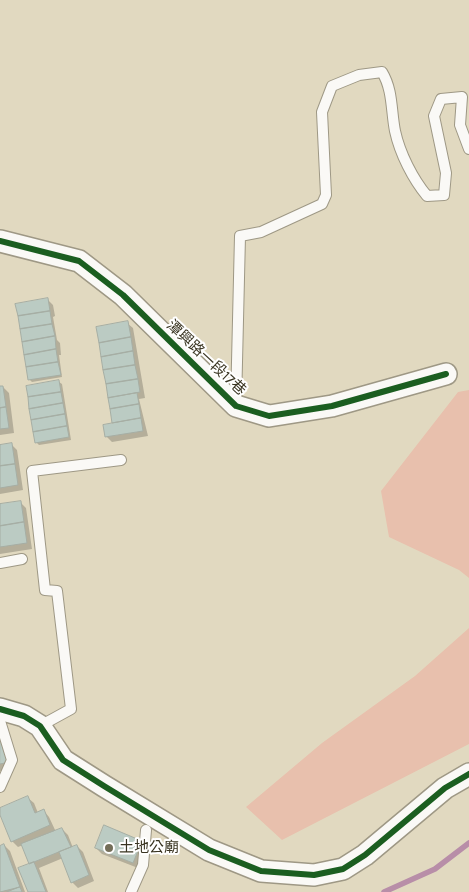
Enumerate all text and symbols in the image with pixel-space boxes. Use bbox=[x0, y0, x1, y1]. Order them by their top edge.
street label: 潭興路一段17巷 bbox=[163, 317, 249, 399]
place label: 土地公廟 bbox=[119, 839, 179, 857]
marker: 土地公廟 bbox=[103, 842, 115, 854]

